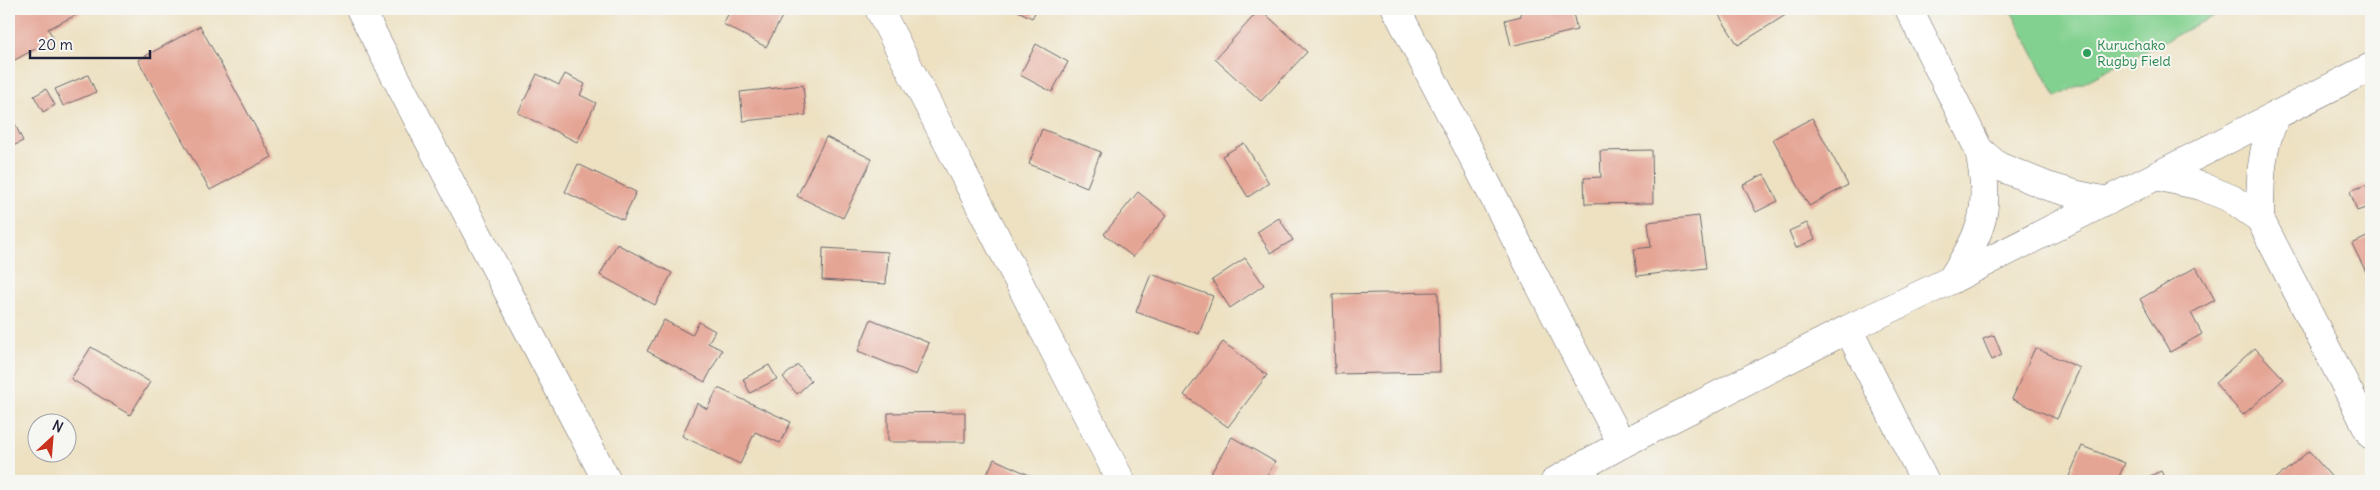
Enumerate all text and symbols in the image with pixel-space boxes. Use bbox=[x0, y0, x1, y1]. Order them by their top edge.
scale bar bbox=[30, 28, 150, 60]
text: 20 m bbox=[38, 35, 73, 54]
place label: Kuruchako Rugby Field bbox=[2097, 36, 2171, 70]
marker: Kuruchako Rugby Field bbox=[2081, 47, 2093, 59]
north arrow bbox=[28, 412, 78, 462]
text: N bbox=[49, 416, 66, 437]

